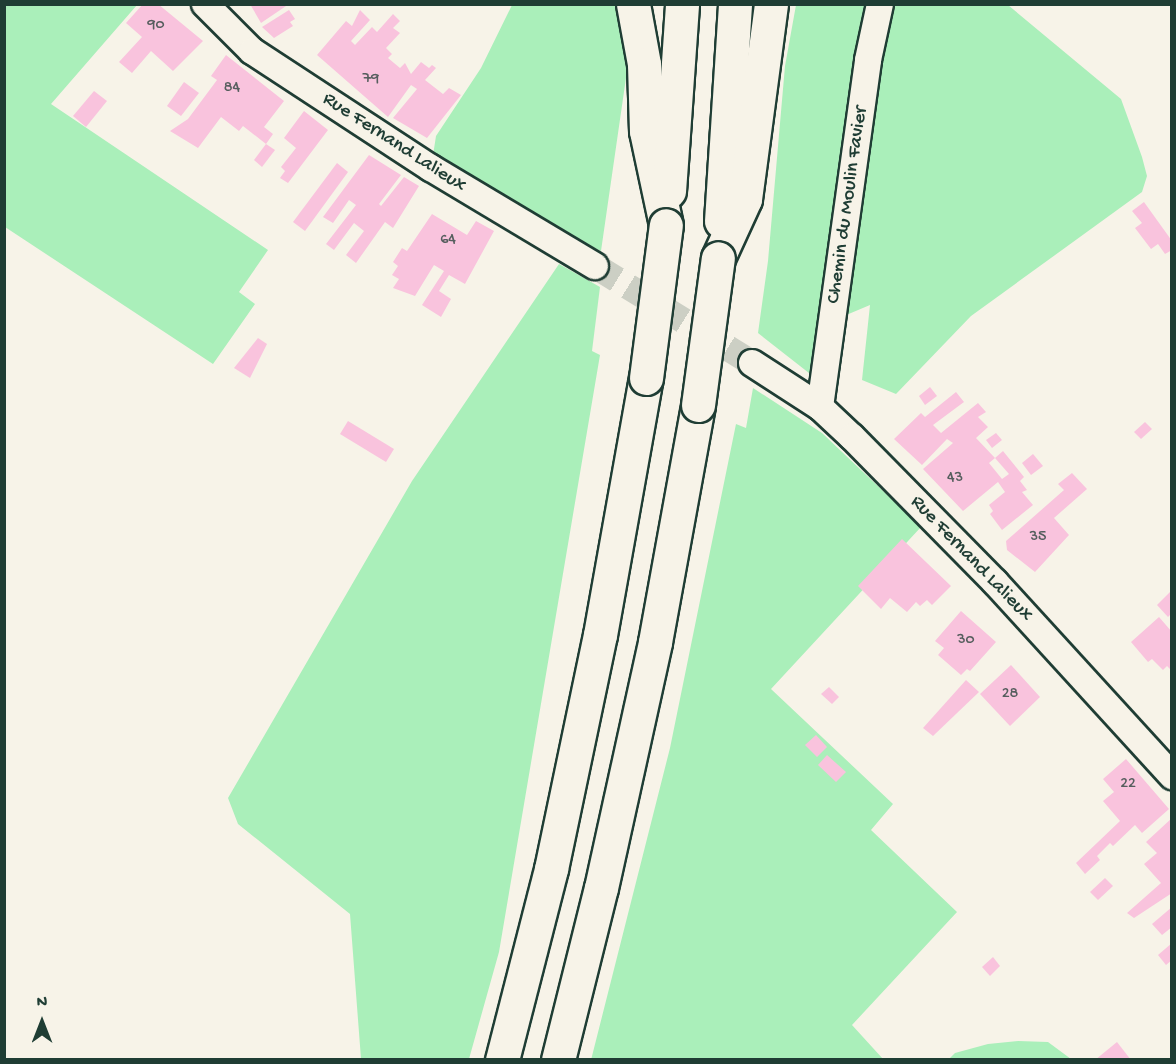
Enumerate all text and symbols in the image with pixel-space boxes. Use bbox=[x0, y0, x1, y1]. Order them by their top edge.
house number: 90 bbox=[147, 16, 165, 36]
house number: 79 bbox=[363, 70, 379, 90]
house number: 84 bbox=[224, 79, 240, 99]
street label: Rue Fernand Lalieux bbox=[318, 88, 470, 198]
street label: Chemin du Moulin Favier bbox=[822, 105, 874, 305]
house number: 64 bbox=[440, 231, 456, 251]
house number: 43 bbox=[947, 469, 963, 489]
street label: Rue Fernand Lalieux bbox=[905, 491, 1037, 627]
house number: 35 bbox=[1030, 528, 1046, 548]
house number: 30 bbox=[957, 631, 975, 651]
house number: 28 bbox=[1002, 685, 1018, 705]
house number: 22 bbox=[1120, 775, 1136, 795]
north arrow bbox=[12, 992, 72, 1052]
text: N bbox=[37, 994, 47, 1013]

